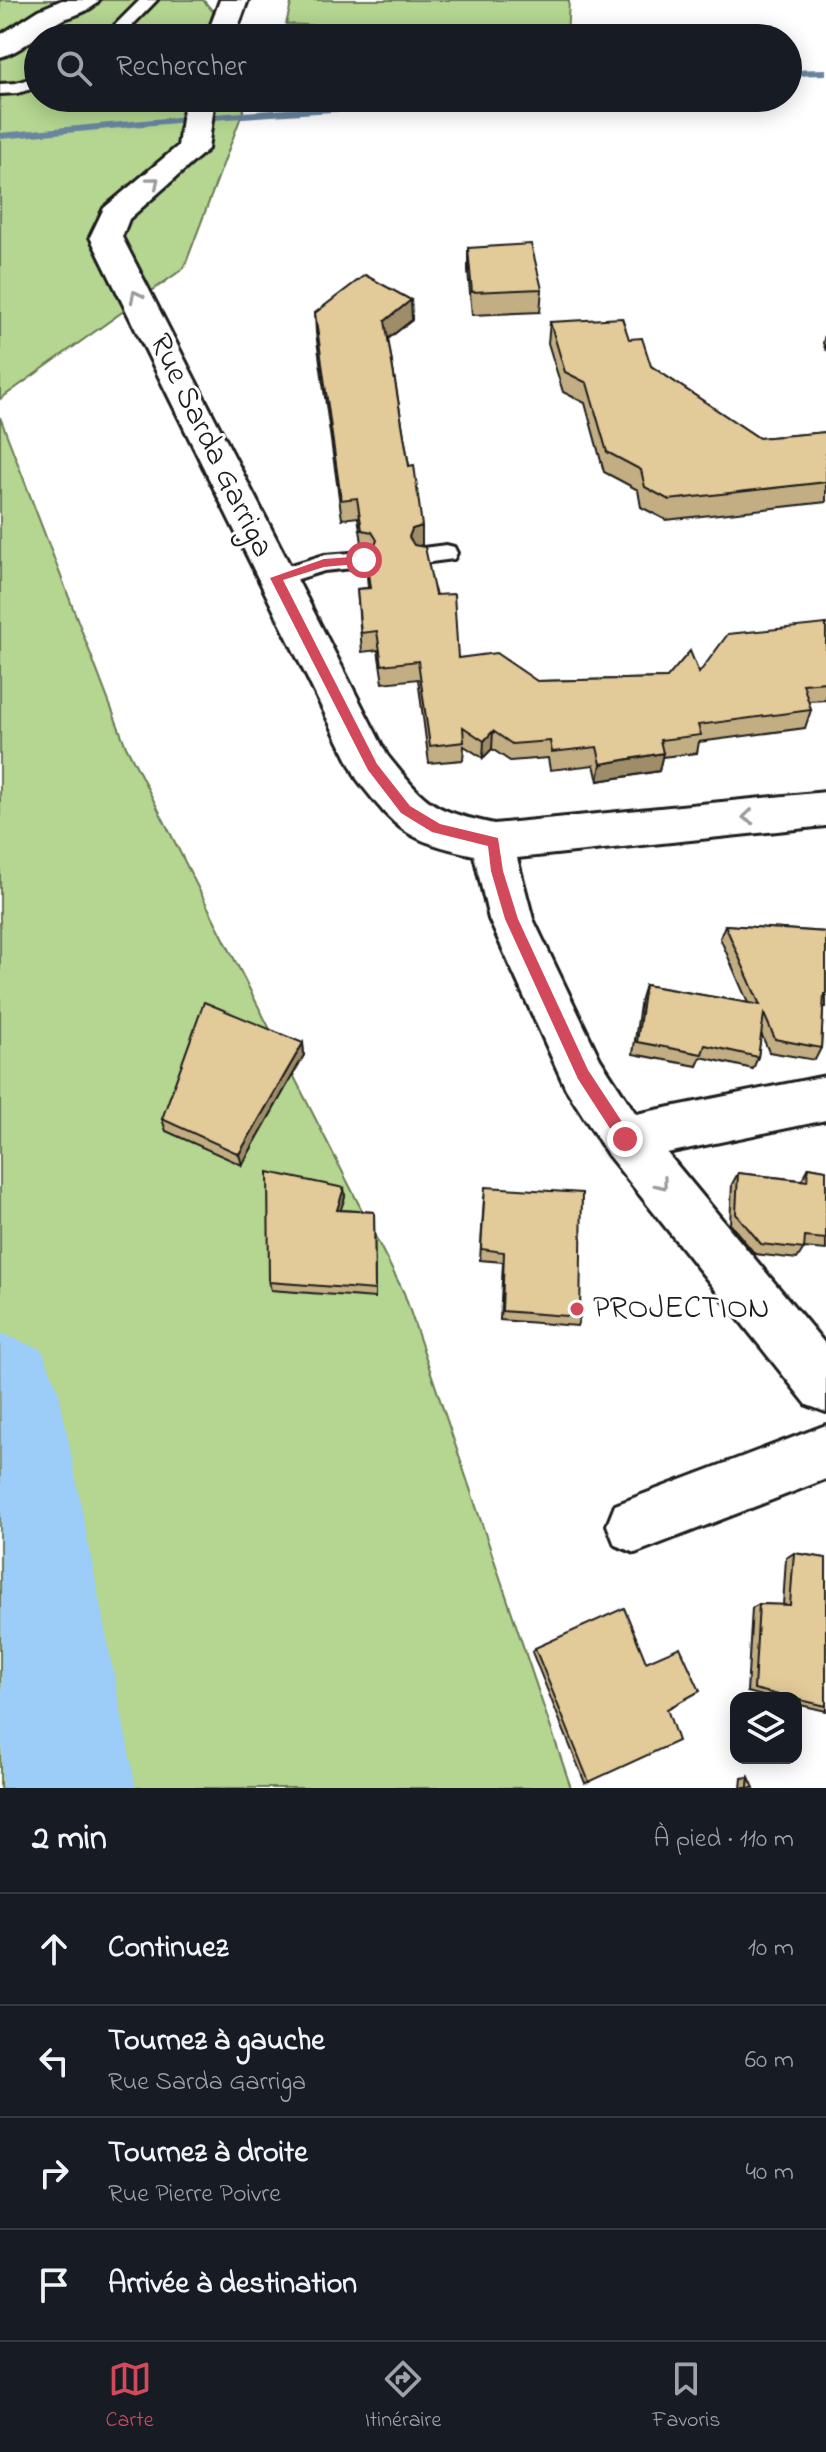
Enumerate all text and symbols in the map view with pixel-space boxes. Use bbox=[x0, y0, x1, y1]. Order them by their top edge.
search box bbox=[24, 24, 802, 112]
icon: search bbox=[52, 46, 96, 90]
text: Rechercher bbox=[116, 46, 247, 90]
one-way arrow bbox=[145, 177, 159, 192]
one-way arrow bbox=[130, 290, 146, 305]
street label: Rue Sarda Garriga bbox=[135, 326, 285, 566]
route start bbox=[346, 542, 382, 578]
one-way arrow bbox=[741, 808, 754, 825]
route end bbox=[607, 1121, 643, 1157]
one-way arrow bbox=[652, 1175, 667, 1190]
place label: PROJECTION bbox=[593, 1286, 770, 1333]
marker: PROJECTION bbox=[568, 1300, 586, 1318]
map controls bbox=[730, 1692, 802, 1764]
button: layers bbox=[730, 1692, 802, 1764]
text: 2 min bbox=[32, 1815, 107, 1865]
text: À pied · 110 m bbox=[653, 1821, 794, 1859]
icon: ahead bbox=[32, 1927, 76, 1971]
text: Continuez bbox=[108, 1927, 228, 1971]
text: 10 m bbox=[748, 1930, 794, 1968]
text: Tournez à gauche bbox=[108, 2020, 325, 2064]
icon: left bbox=[32, 2039, 76, 2083]
text: 60 m bbox=[745, 2042, 794, 2080]
text: Rue Sarda Garriga bbox=[108, 2064, 306, 2102]
text: Tournez à droite bbox=[108, 2132, 308, 2176]
icon: right bbox=[32, 2151, 76, 2195]
text: 40 m bbox=[745, 2154, 794, 2192]
text: Rue Pierre Poivre bbox=[108, 2176, 281, 2214]
icon: arrive bbox=[32, 2263, 76, 2307]
text: Arrivée à destination bbox=[108, 2263, 357, 2307]
tab: Carte bbox=[106, 2357, 154, 2437]
tab: Itinéraire bbox=[365, 2357, 441, 2437]
tab: Favoris bbox=[652, 2357, 720, 2437]

